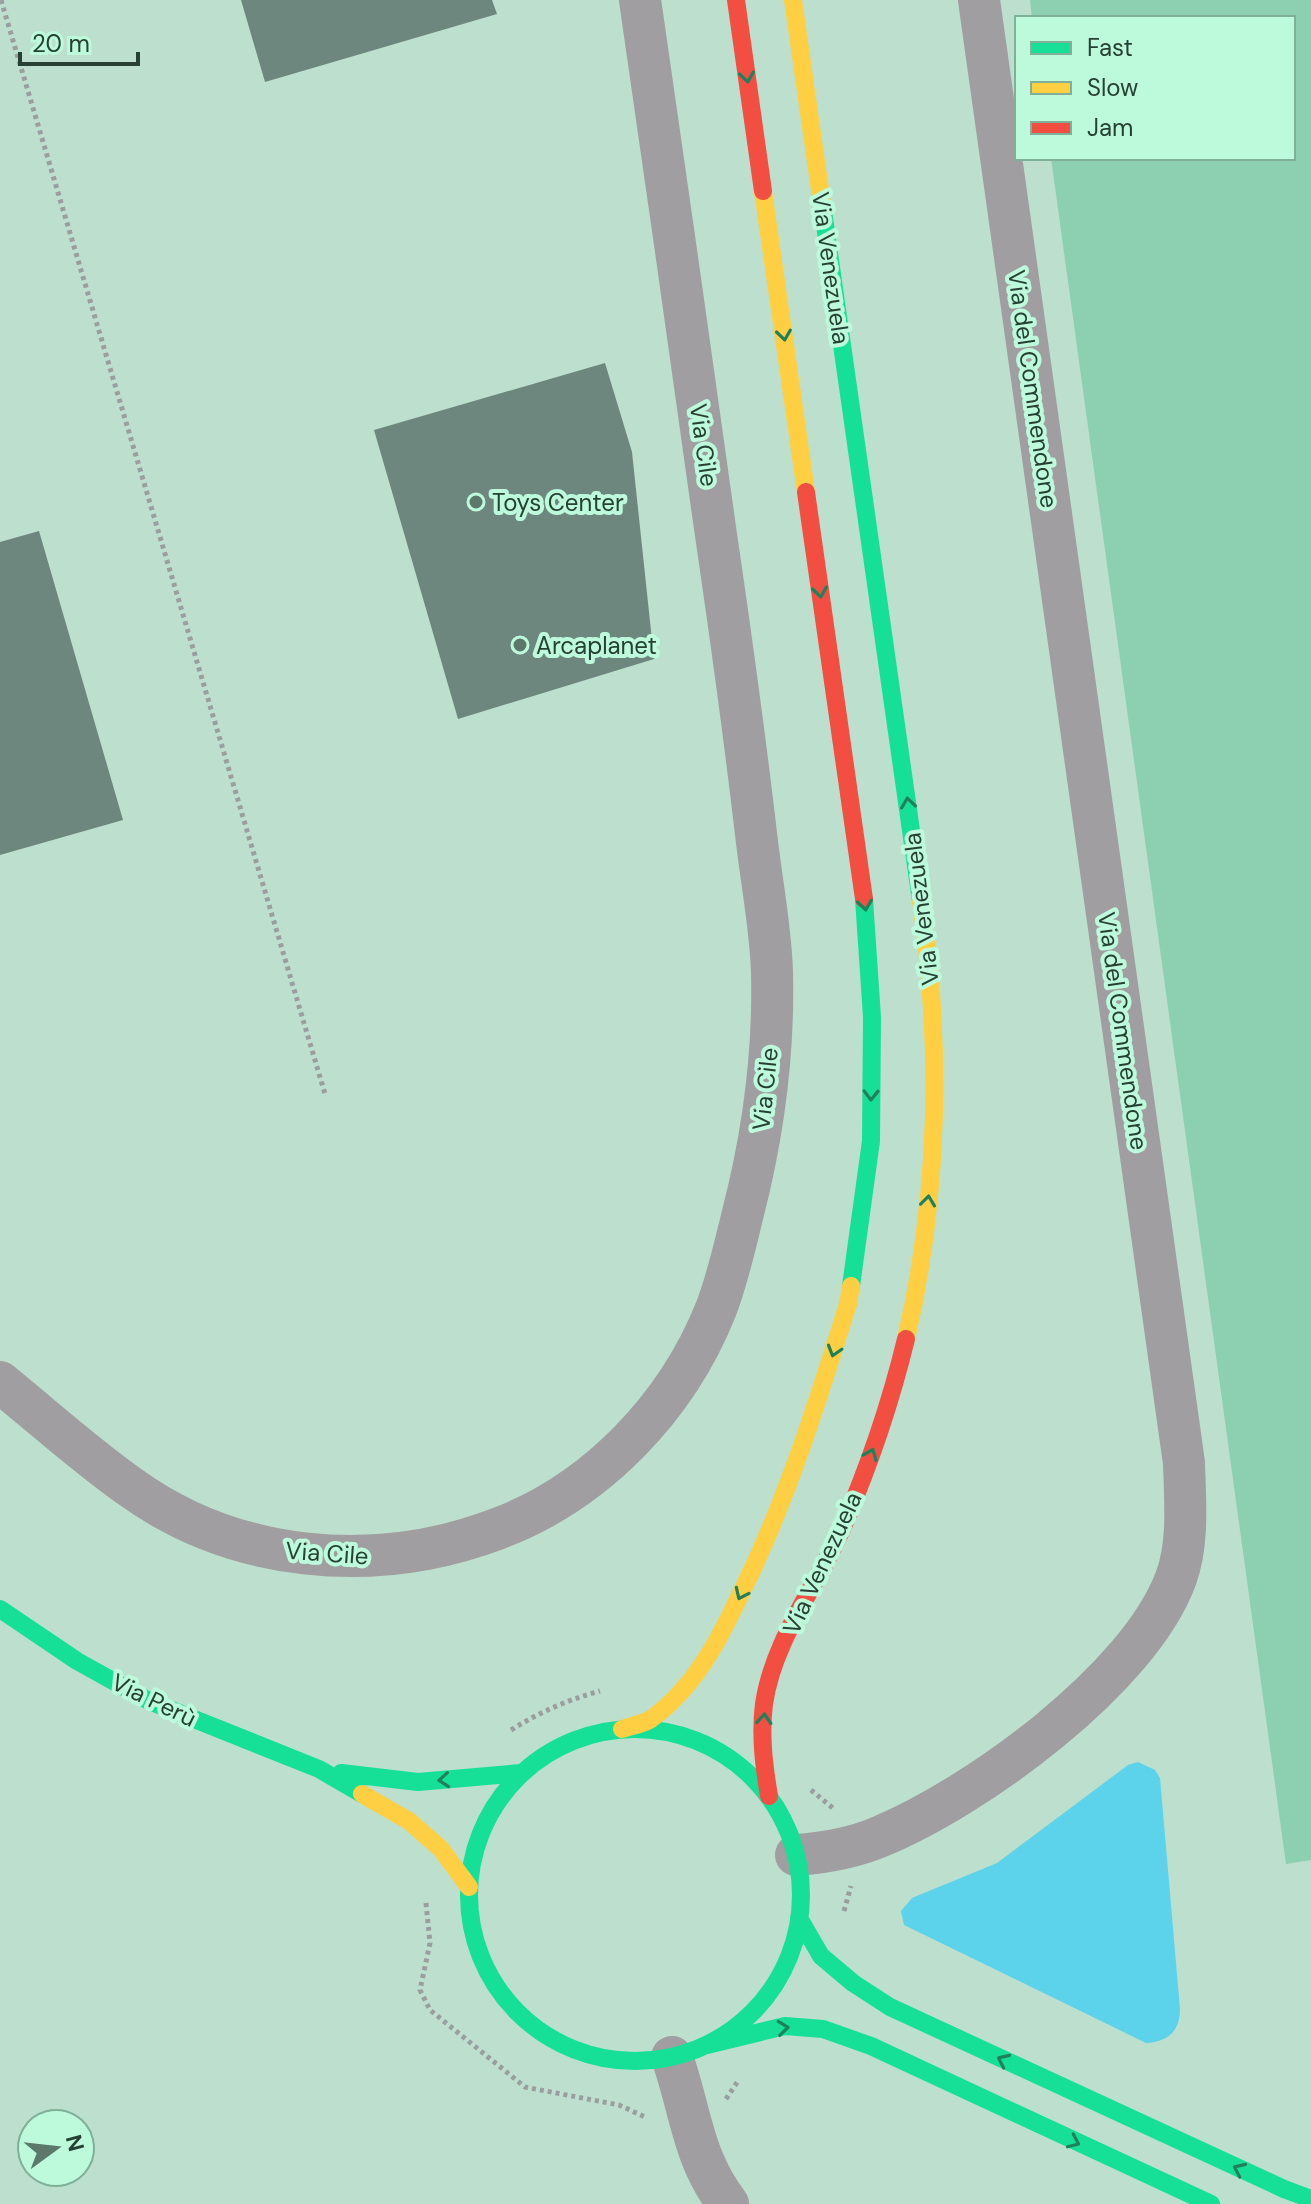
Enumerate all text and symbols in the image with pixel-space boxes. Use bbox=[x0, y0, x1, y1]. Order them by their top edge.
scale bar bbox=[20, 16, 138, 66]
legend bbox=[1015, 16, 1295, 160]
text: 20 m bbox=[32, 28, 90, 59]
text: Fast bbox=[1087, 32, 1133, 63]
one-way arrow bbox=[738, 70, 755, 84]
text: Slow bbox=[1087, 72, 1138, 103]
text: Jam bbox=[1087, 112, 1133, 143]
street label: Via Venezuela bbox=[805, 190, 857, 346]
street label: Via del Commendone bbox=[1001, 268, 1065, 510]
one-way arrow bbox=[775, 328, 792, 341]
street label: Via Cile bbox=[683, 402, 725, 488]
place label: Toys Center bbox=[492, 487, 624, 518]
marker: Toys Center bbox=[467, 493, 485, 511]
one-way arrow bbox=[811, 585, 828, 599]
place label: Arcaplanet bbox=[536, 630, 657, 661]
marker: Arcaplanet bbox=[511, 636, 529, 654]
one-way arrow bbox=[900, 796, 917, 810]
street label: Via Venezuela bbox=[896, 831, 946, 987]
one-way arrow bbox=[856, 898, 873, 912]
street label: Via del Commendone bbox=[1091, 910, 1155, 1152]
street label: Via Cile bbox=[745, 1046, 785, 1132]
one-way arrow bbox=[863, 1089, 880, 1102]
one-way arrow bbox=[920, 1194, 937, 1207]
one-way arrow bbox=[827, 1344, 843, 1358]
one-way arrow bbox=[862, 1448, 878, 1462]
street label: Via Venezuela bbox=[775, 1487, 869, 1639]
street label: Via Cile bbox=[284, 1535, 370, 1571]
one-way arrow bbox=[736, 1585, 751, 1600]
street label: Via Perù bbox=[106, 1666, 202, 1734]
one-way arrow bbox=[755, 1712, 772, 1725]
one-way arrow bbox=[437, 1771, 450, 1788]
one-way arrow bbox=[777, 2020, 790, 2037]
one-way arrow bbox=[997, 2054, 1011, 2070]
north arrow bbox=[16, 2108, 96, 2188]
text: N bbox=[59, 2131, 91, 2154]
one-way arrow bbox=[1066, 2132, 1080, 2148]
one-way arrow bbox=[1233, 2163, 1247, 2179]

